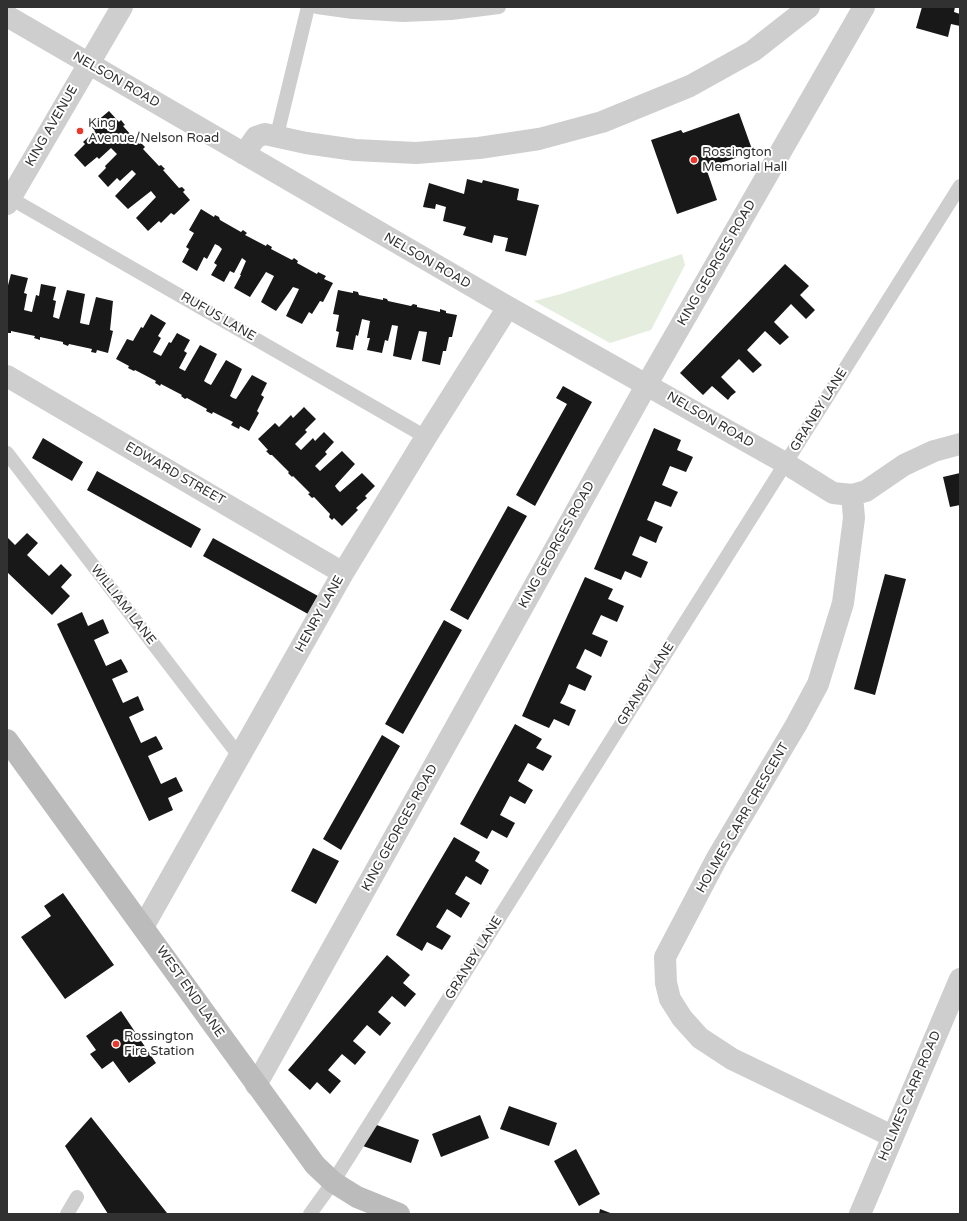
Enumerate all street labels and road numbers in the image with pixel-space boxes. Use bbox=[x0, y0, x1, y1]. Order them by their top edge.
street label: NELSON ROAD bbox=[70, 49, 162, 111]
street label: KING AVENUE bbox=[22, 83, 82, 169]
street label: KING GEORGES ROAD bbox=[675, 197, 759, 329]
street label: NELSON ROAD bbox=[381, 230, 473, 292]
street label: RUFUS LANE bbox=[178, 289, 258, 345]
street label: GRANBY LANE bbox=[787, 365, 851, 455]
street label: NELSON ROAD bbox=[664, 389, 756, 451]
street label: EDWARD STREET bbox=[122, 439, 228, 509]
street label: KING GEORGES ROAD bbox=[516, 479, 598, 611]
street label: WILLIAM LANE bbox=[87, 562, 159, 648]
street label: HENRY LANE bbox=[293, 573, 347, 655]
street label: GRANBY LANE bbox=[614, 639, 678, 729]
street label: HOLMES CARR CRESCENT bbox=[693, 740, 793, 896]
street label: KING GEORGES ROAD bbox=[359, 762, 441, 894]
street label: GRANBY LANE bbox=[442, 913, 506, 1003]
street label: WEST END LANE bbox=[153, 943, 227, 1041]
street label: HOLMES CARR ROAD bbox=[876, 1029, 944, 1163]

